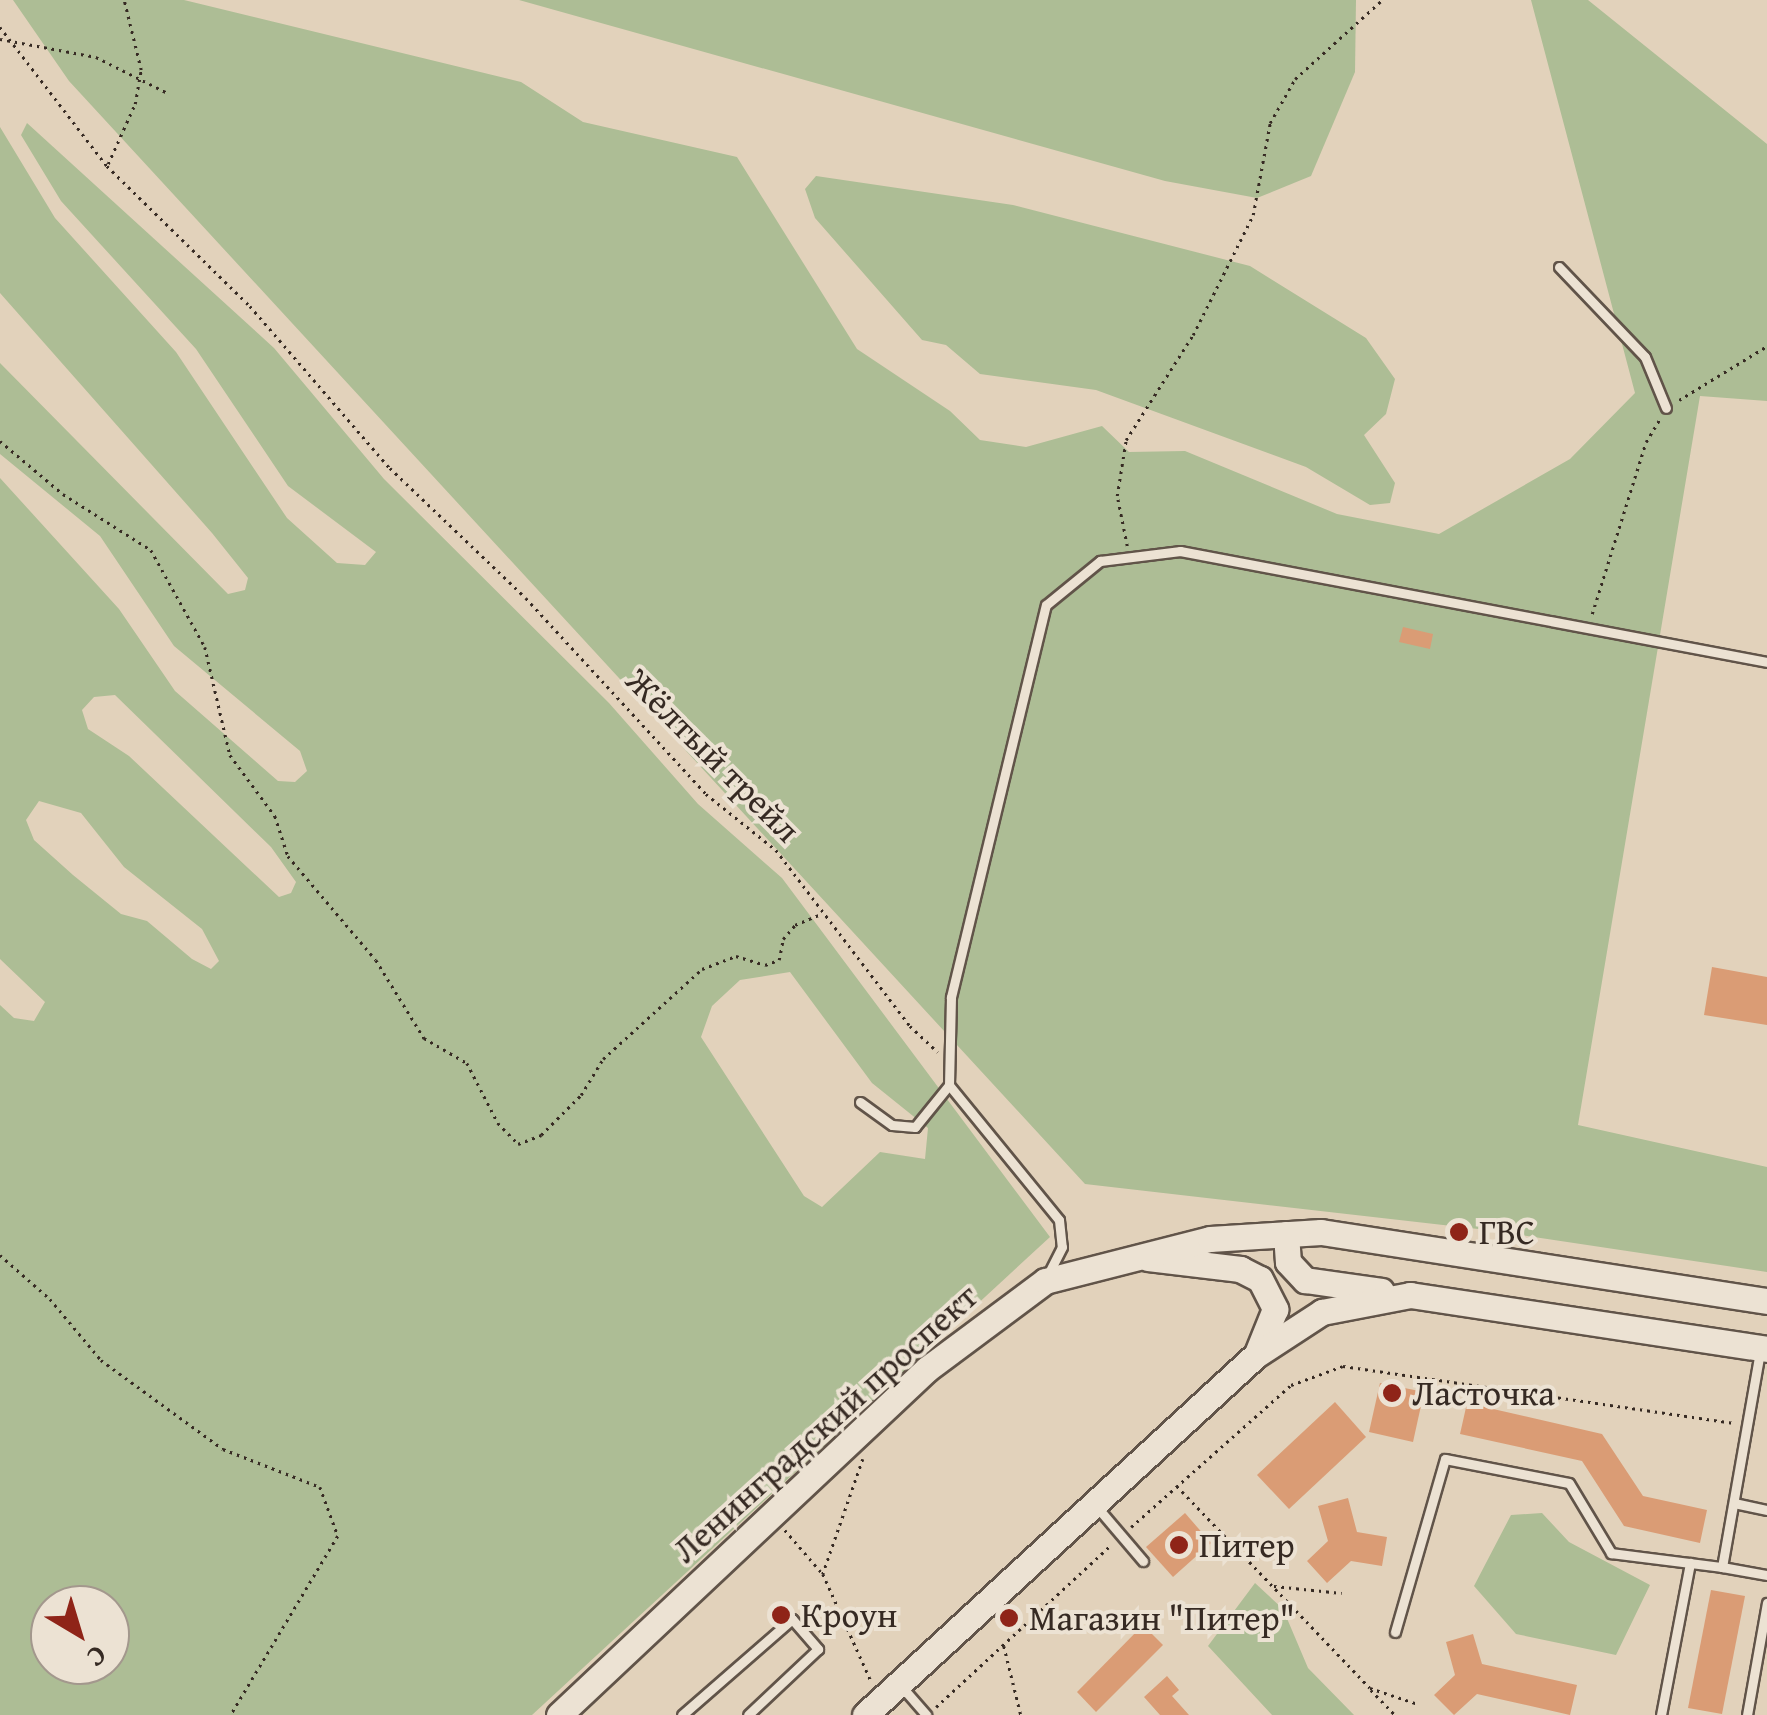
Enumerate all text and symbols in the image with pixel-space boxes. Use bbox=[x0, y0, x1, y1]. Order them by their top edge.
street label: Жёлтый трейл bbox=[617, 659, 809, 851]
place label: ГВС bbox=[1479, 1211, 1535, 1253]
marker: ГВС bbox=[1448, 1221, 1470, 1243]
street label: Ленинградский проспект bbox=[664, 1275, 986, 1571]
place label: Ласточка bbox=[1412, 1372, 1555, 1414]
marker: Ласточка bbox=[1381, 1382, 1403, 1404]
place label: Питер bbox=[1199, 1524, 1295, 1566]
marker: Питер bbox=[1168, 1534, 1190, 1556]
north arrow bbox=[30, 1585, 130, 1685]
place label: Кроун bbox=[801, 1594, 897, 1636]
place label: Магазин "Питер" bbox=[1029, 1597, 1295, 1639]
marker: Кроун bbox=[770, 1604, 792, 1626]
marker: Магазин "Питер" bbox=[998, 1607, 1020, 1629]
text: С bbox=[79, 1636, 116, 1678]

